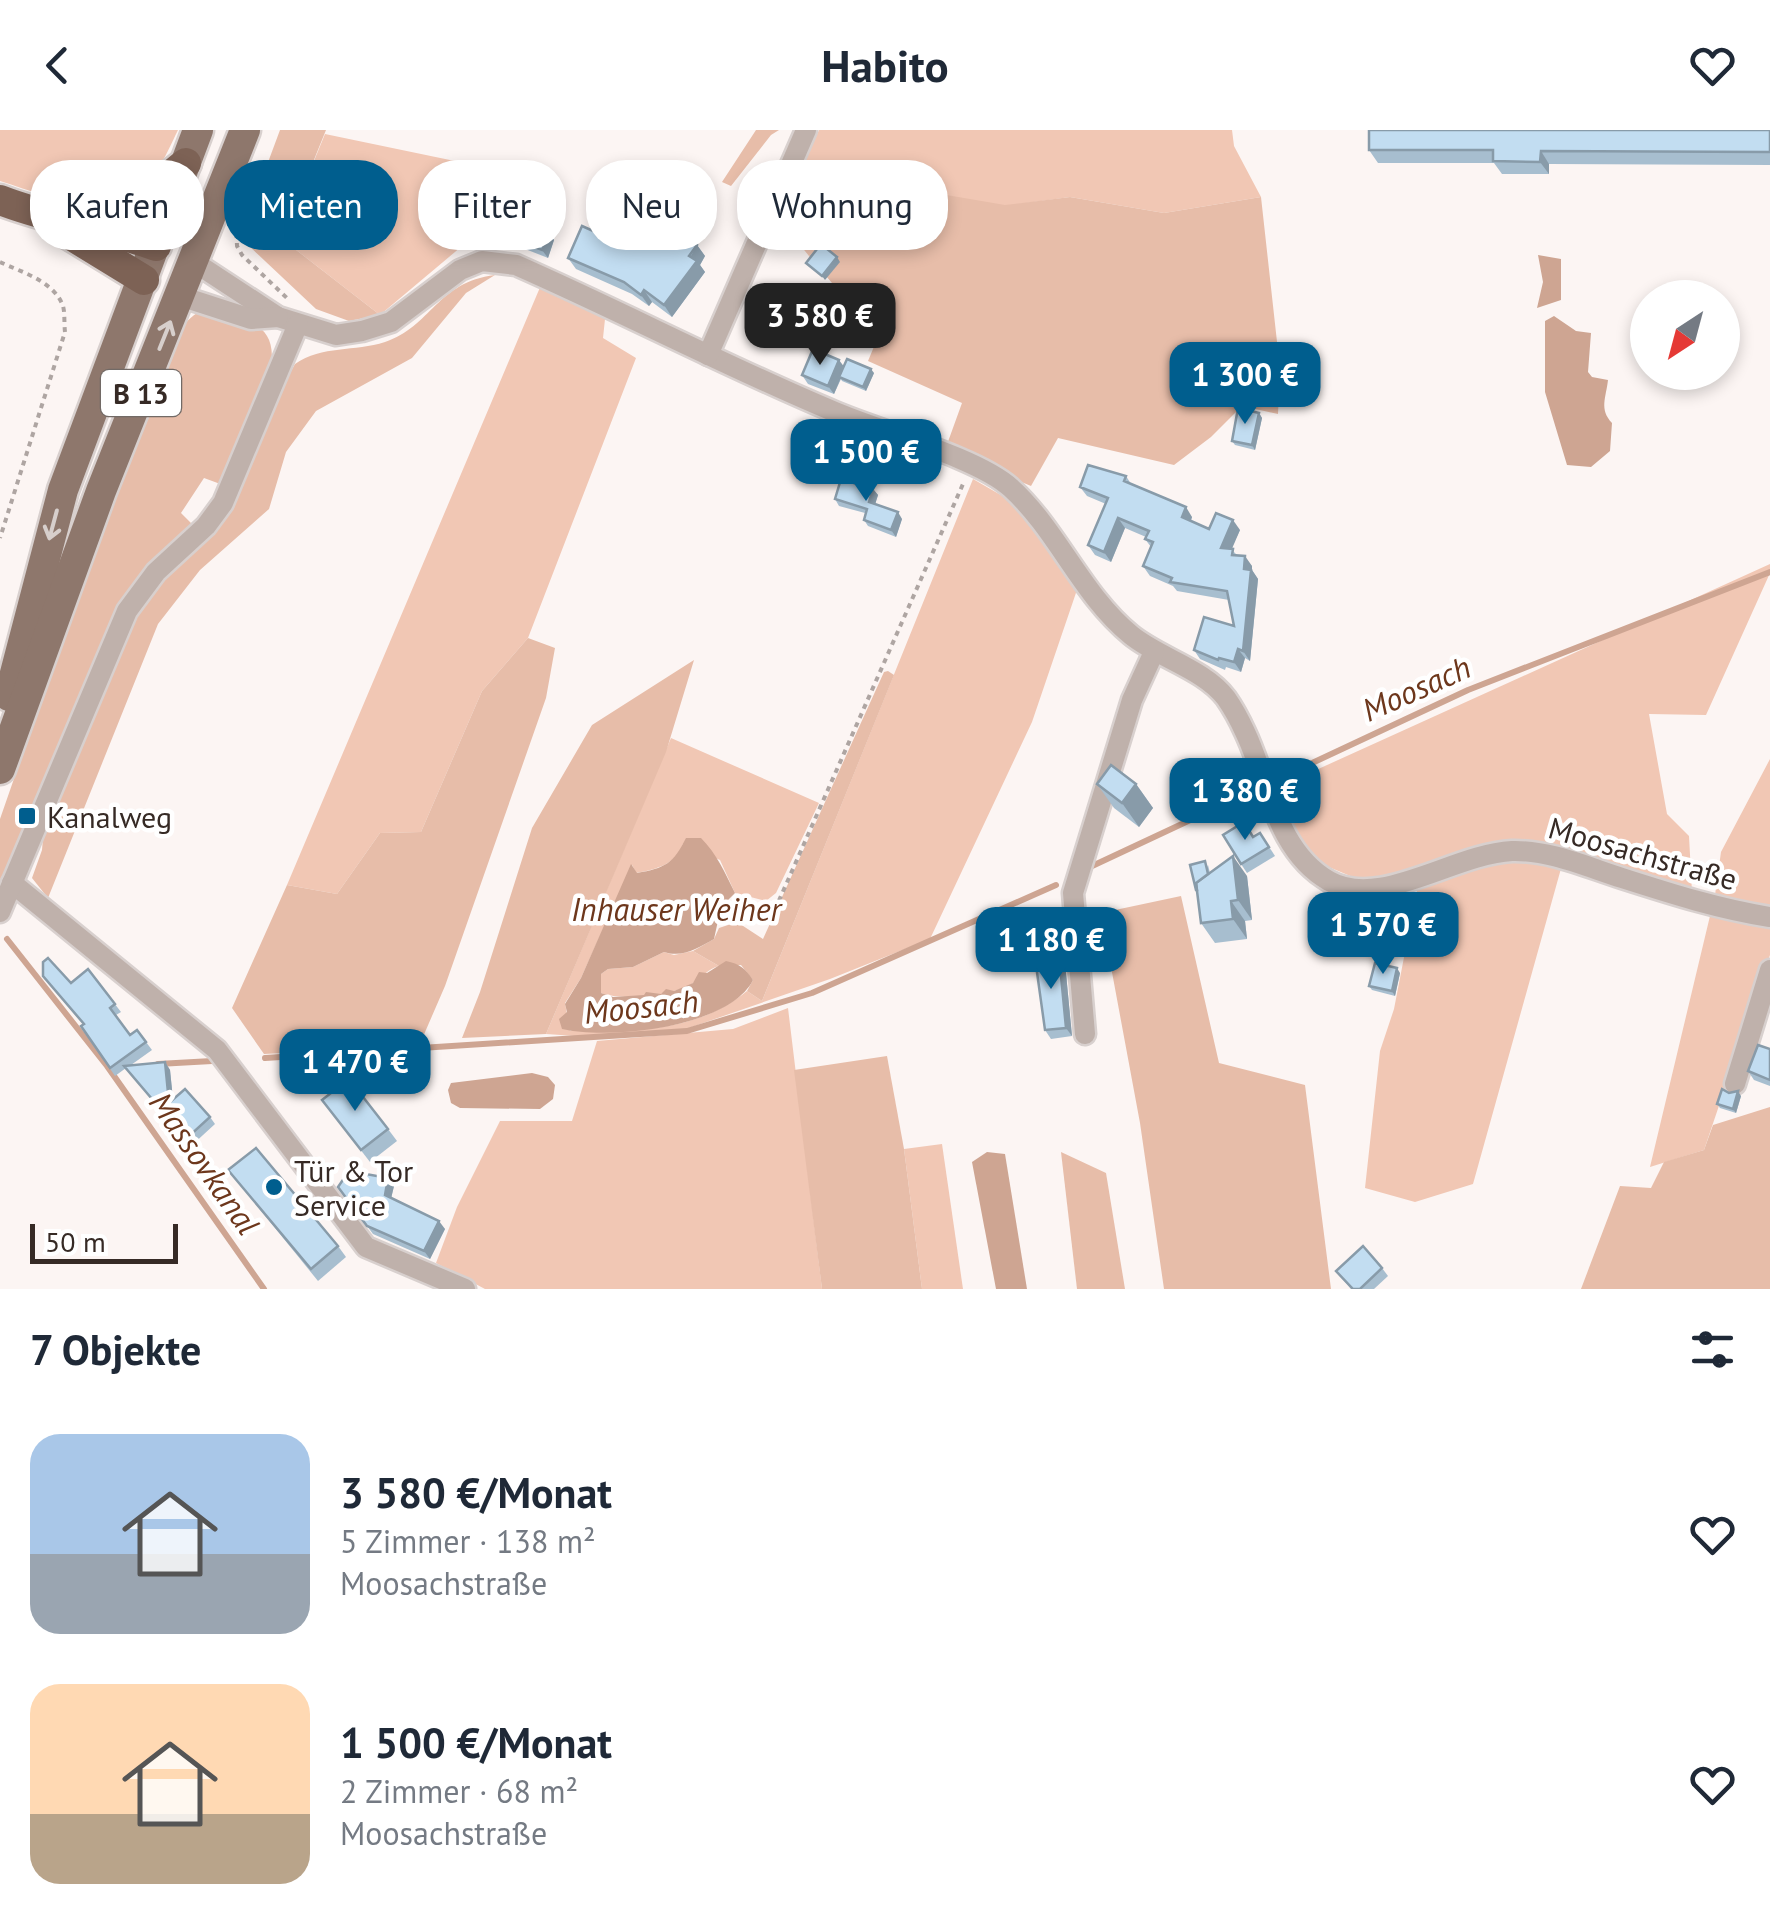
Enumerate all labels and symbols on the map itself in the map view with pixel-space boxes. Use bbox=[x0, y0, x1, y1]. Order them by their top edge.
north arrow bbox=[1630, 280, 1740, 390]
pin: 3 580 € bbox=[728, 283, 912, 368]
one-way arrow bbox=[157, 321, 175, 351]
pin: 1 300 € bbox=[1153, 342, 1337, 427]
road number: B 13 bbox=[101, 370, 181, 416]
pin: 1 500 € bbox=[774, 419, 958, 504]
one-way arrow bbox=[43, 509, 62, 540]
water label: Moosach bbox=[1355, 645, 1477, 731]
pin: 1 380 € bbox=[1153, 758, 1337, 843]
place label: Kanalweg bbox=[47, 797, 172, 836]
marker: Kanalweg bbox=[16, 805, 38, 827]
street label: Moosachstraße bbox=[1544, 807, 1742, 899]
water label: Inhauser Weiher bbox=[571, 888, 784, 930]
pin: 1 570 € bbox=[1291, 892, 1475, 977]
pin: 1 180 € bbox=[959, 907, 1143, 992]
water label: Moosach bbox=[582, 979, 700, 1033]
pin: 1 470 € bbox=[263, 1029, 447, 1114]
water label: Massovkanal bbox=[140, 1083, 270, 1243]
place label: Tür & Tor Service bbox=[294, 1151, 413, 1224]
marker: Tür & Tor Service bbox=[263, 1176, 285, 1198]
scale bar bbox=[30, 1219, 178, 1264]

